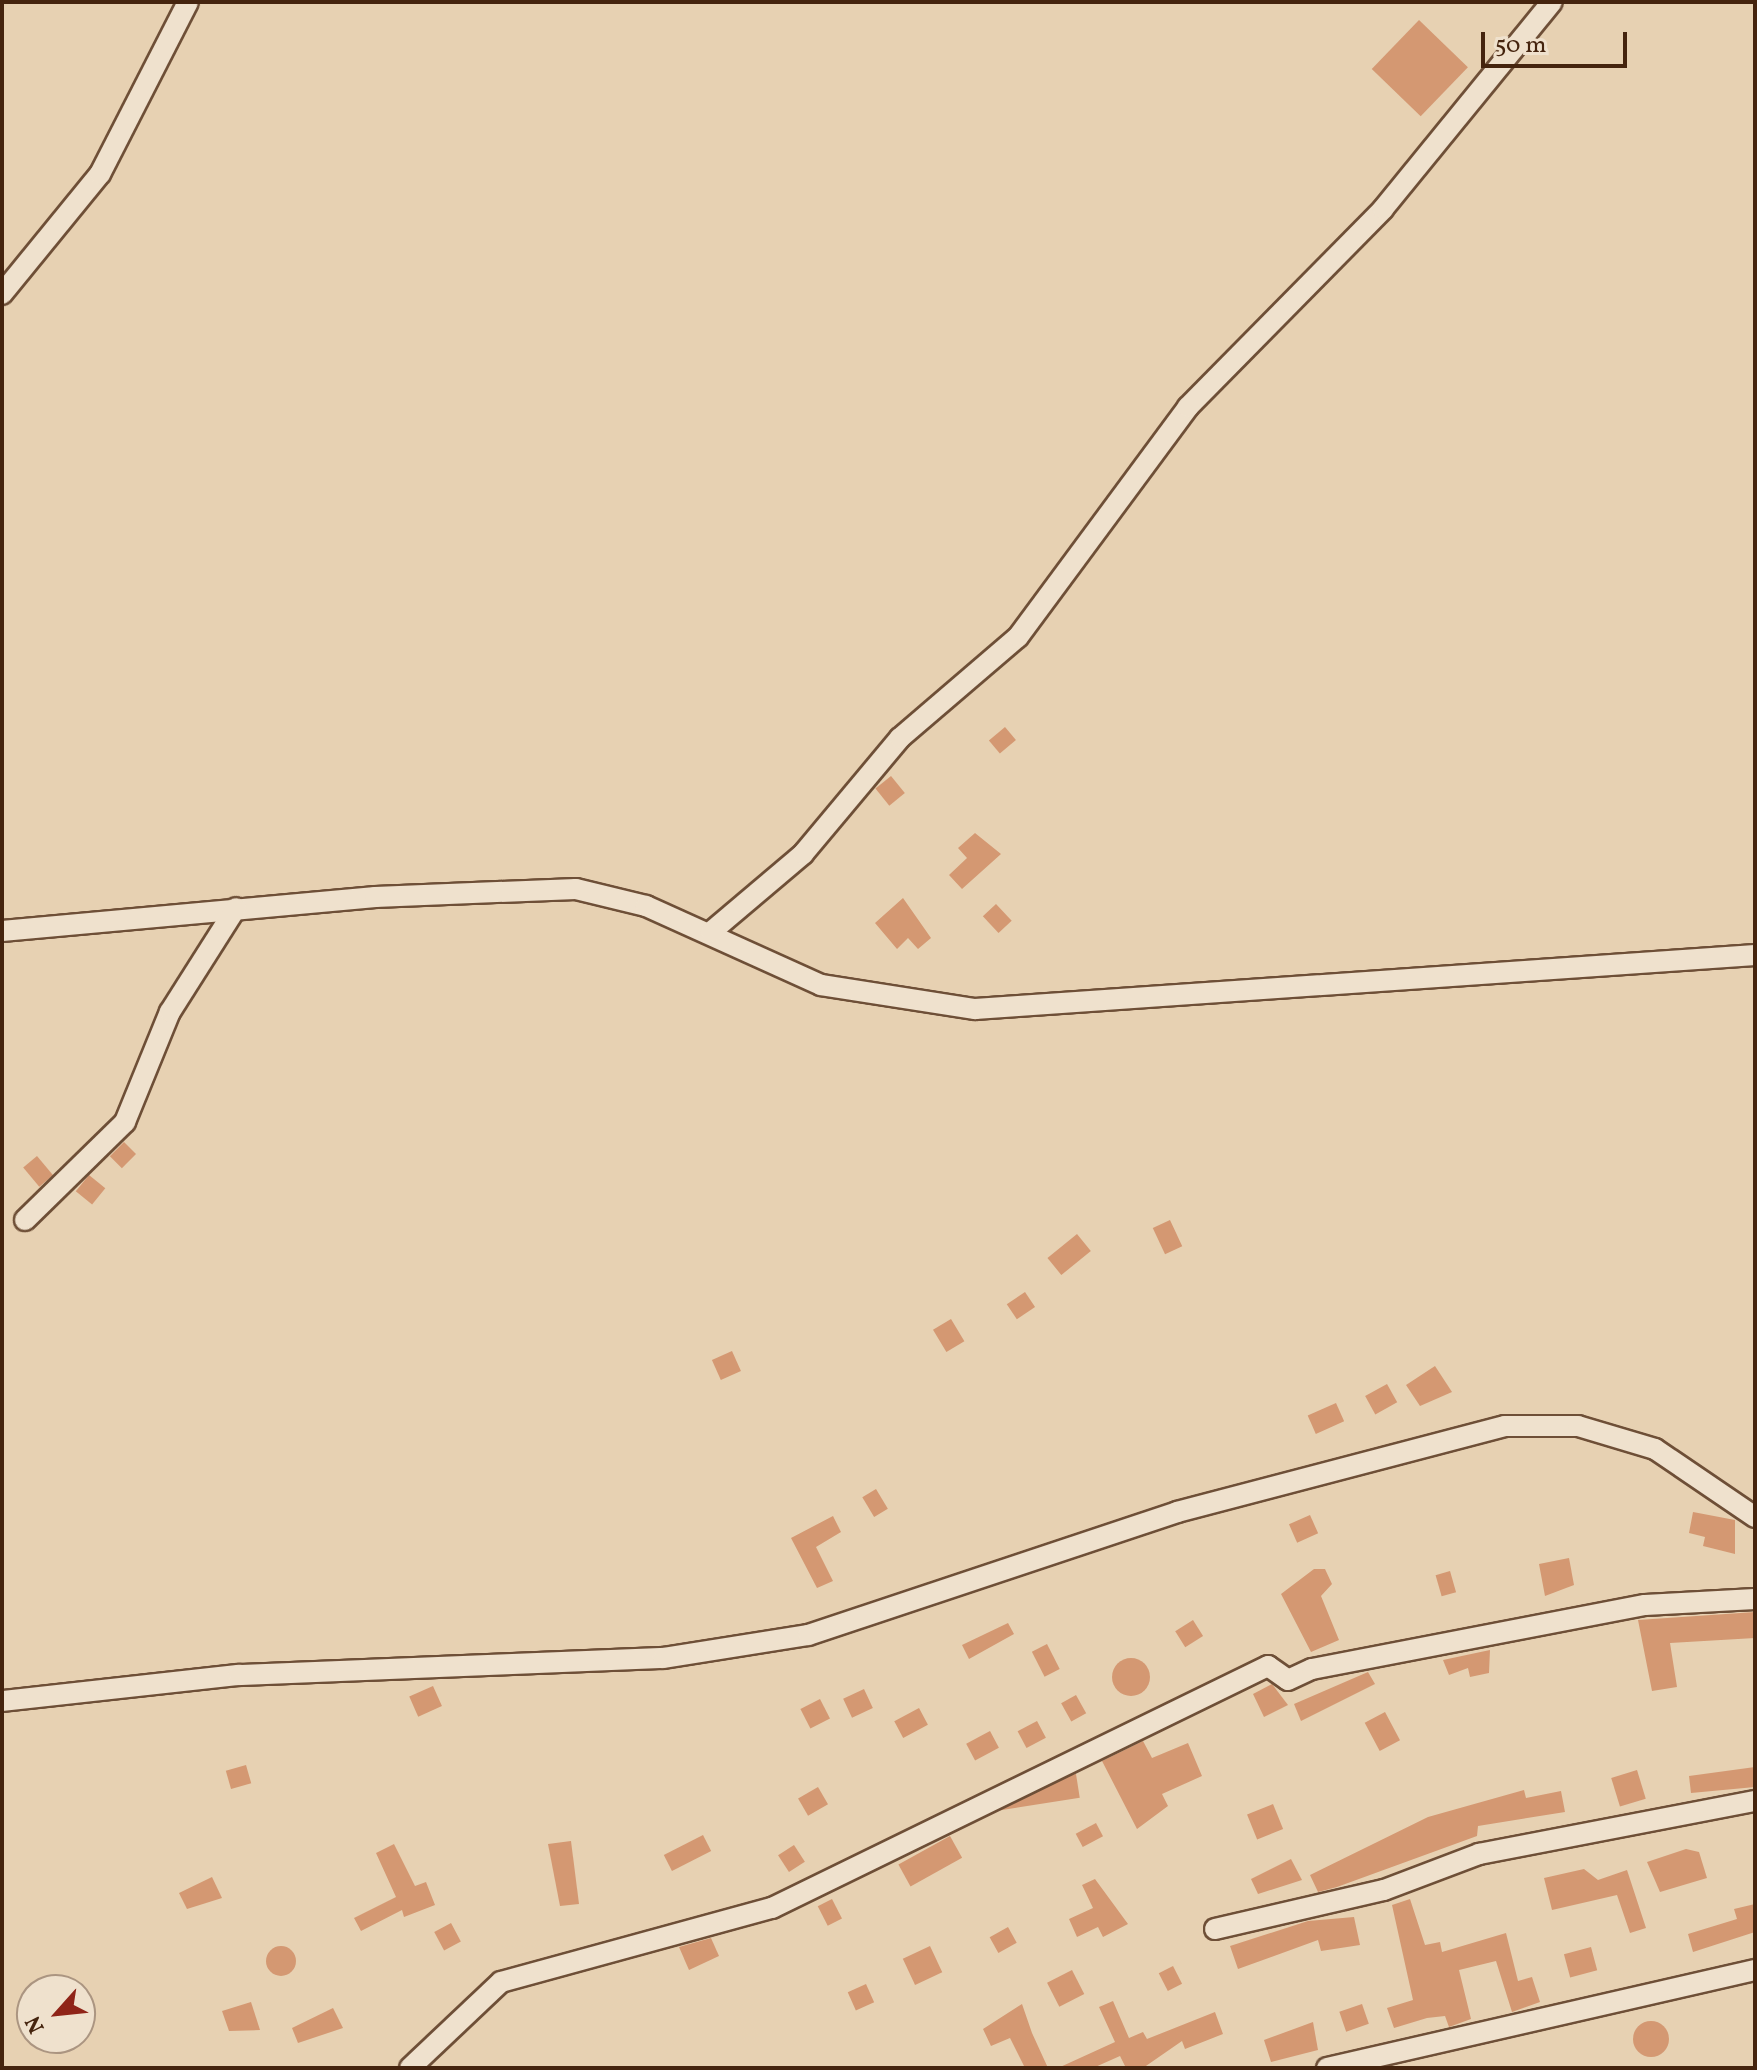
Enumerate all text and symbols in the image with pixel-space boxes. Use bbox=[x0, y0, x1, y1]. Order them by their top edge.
scale bar bbox=[1485, 16, 1631, 66]
text: 50 m bbox=[1495, 29, 1547, 63]
north arrow bbox=[16, 1974, 96, 2054]
text: N bbox=[19, 2010, 53, 2038]

